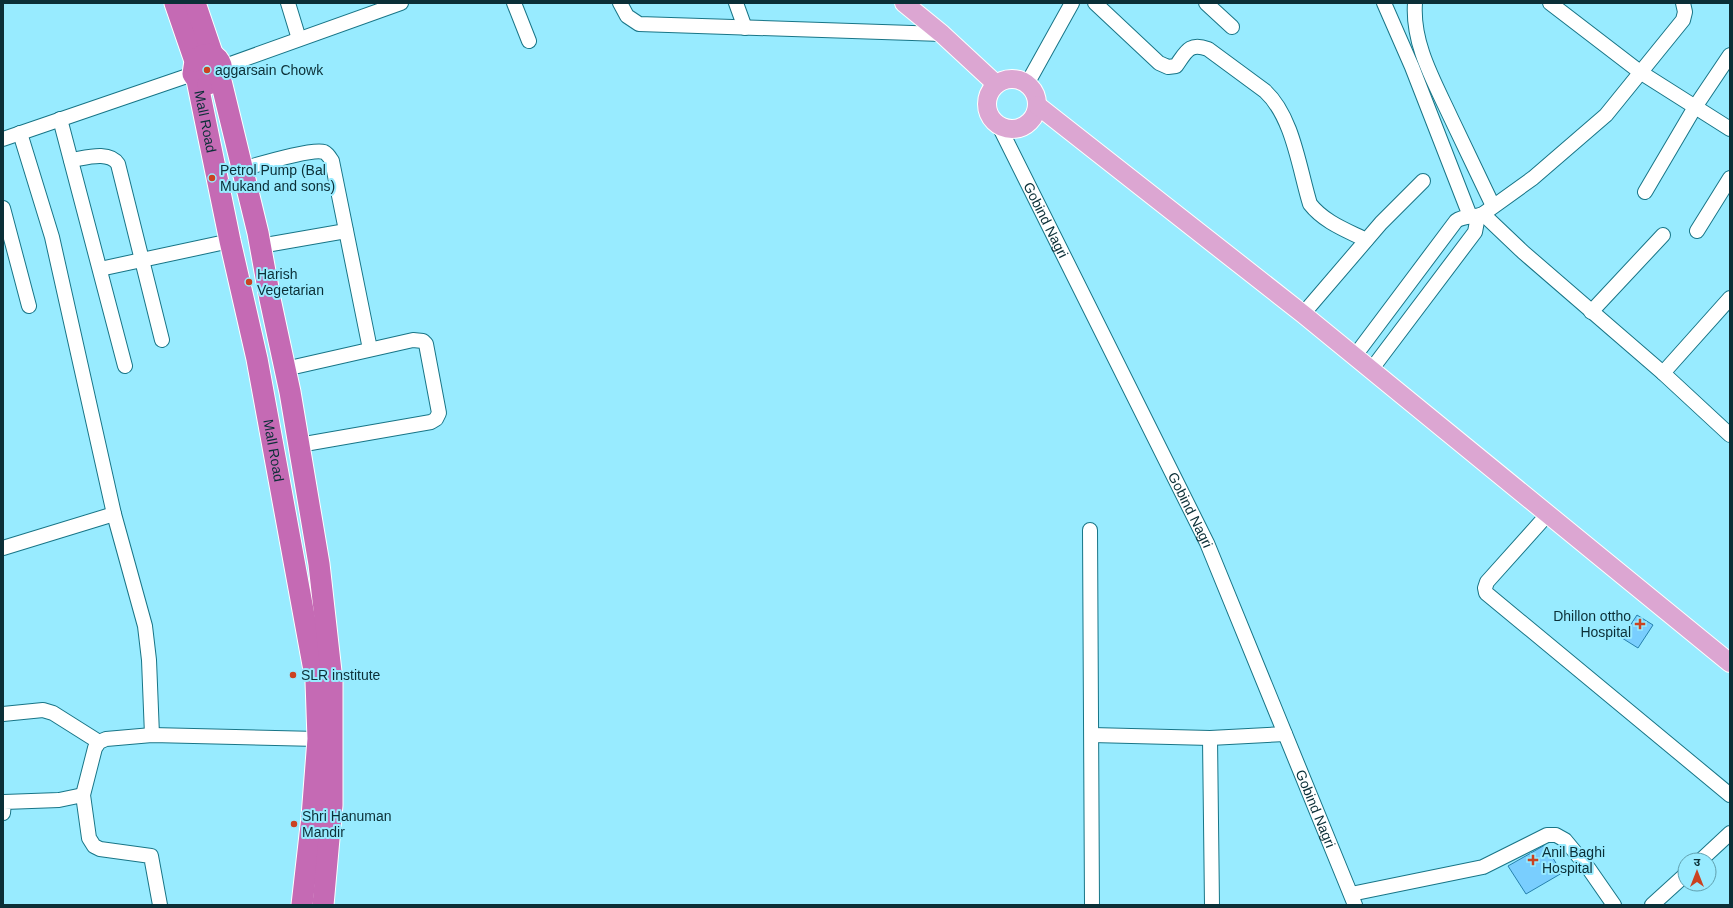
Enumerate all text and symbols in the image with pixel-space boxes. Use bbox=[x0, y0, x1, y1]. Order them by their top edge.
place label: aggarsain Chowk bbox=[215, 62, 324, 78]
marker: aggarsain Chowk bbox=[202, 65, 212, 75]
street label: Mall Road bbox=[191, 89, 220, 154]
place label: Petrol Pump (Bal Mukand and sons) bbox=[220, 162, 335, 194]
marker: Petrol Pump (Bal Mukand and sons) bbox=[207, 173, 217, 183]
street label: Gobind Nagri bbox=[1020, 179, 1071, 260]
place label: Harish Vegetarian bbox=[257, 266, 324, 298]
marker: Harish Vegetarian bbox=[244, 277, 254, 287]
street label: Mall Road bbox=[260, 418, 287, 483]
street label: Gobind Nagri bbox=[1165, 469, 1216, 550]
place label: Dhillon ottho Hospital bbox=[1553, 608, 1631, 640]
marker: Dhillon ottho Hospital bbox=[1634, 618, 1646, 630]
place label: SLR institute bbox=[301, 667, 381, 683]
marker: SLR institute bbox=[288, 670, 298, 680]
street label: Gobind Nagri bbox=[1293, 767, 1339, 850]
place label: Shri Hanuman Mandir bbox=[302, 808, 392, 840]
marker: Shri Hanuman Mandir bbox=[289, 819, 299, 829]
place label: Anil Baghi Hospital bbox=[1542, 844, 1605, 876]
north arrow bbox=[1677, 852, 1717, 892]
marker: Anil Baghi Hospital bbox=[1527, 854, 1539, 866]
text: उ bbox=[1694, 856, 1701, 868]

